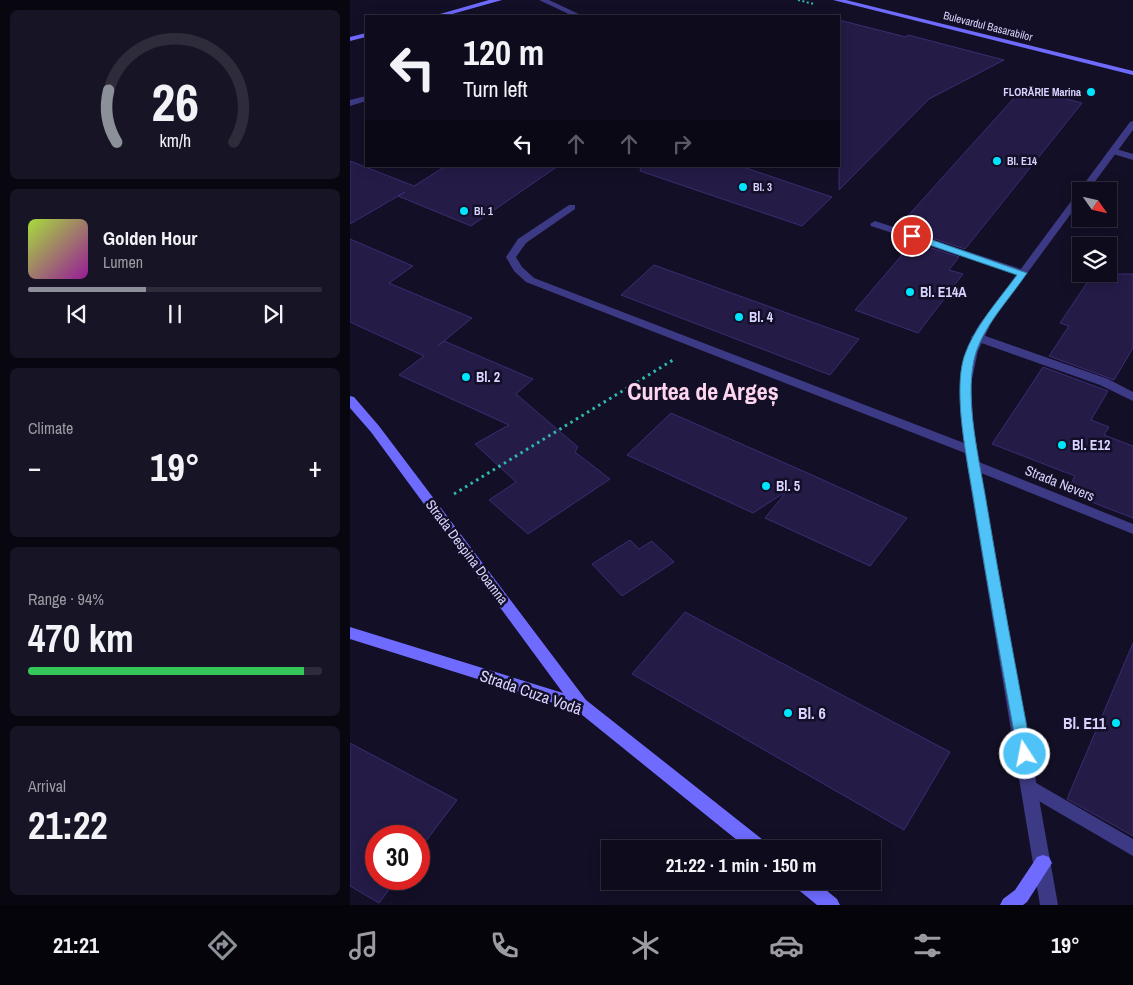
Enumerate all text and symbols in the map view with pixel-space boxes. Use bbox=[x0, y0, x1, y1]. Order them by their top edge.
street label: Bulevardul Basarabilor bbox=[942, 8, 1034, 44]
text: 120 m bbox=[463, 29, 544, 76]
icon: left bbox=[380, 35, 445, 100]
text: 26 bbox=[151, 67, 199, 137]
text: Turn left bbox=[463, 74, 528, 104]
place label: FLORĂRIE Marina bbox=[1003, 85, 1081, 99]
marker: FLORĂRIE Marina bbox=[1085, 86, 1097, 98]
text: km/h bbox=[159, 129, 191, 153]
icon: left bbox=[509, 130, 537, 158]
icon: ahead bbox=[562, 130, 590, 158]
icon: ahead bbox=[615, 130, 643, 158]
icon: right bbox=[668, 130, 696, 158]
place label: Bl. E14 bbox=[1007, 154, 1037, 168]
marker: Bl. E14 bbox=[991, 155, 1003, 167]
place label: Bl. 3 bbox=[753, 180, 772, 194]
marker: Bl. 3 bbox=[737, 181, 749, 193]
north arrow bbox=[1072, 182, 1118, 228]
map controls bbox=[1072, 182, 1117, 282]
place label: Bl. 1 bbox=[474, 204, 493, 218]
marker: Bl. 1 bbox=[458, 205, 470, 217]
pin bbox=[891, 215, 933, 257]
icon: arrive bbox=[898, 222, 926, 250]
text: Golden Hour bbox=[103, 225, 197, 251]
button: layers bbox=[1072, 237, 1117, 282]
text: Lumen bbox=[103, 251, 143, 273]
place label: Bl. E14A bbox=[920, 283, 967, 301]
marker: Bl. E14A bbox=[904, 286, 916, 298]
icon: previous bbox=[63, 300, 91, 328]
icon: pause bbox=[161, 300, 189, 328]
icon: next bbox=[259, 300, 287, 328]
place label: Bl. 4 bbox=[749, 308, 774, 326]
marker: Bl. 4 bbox=[733, 311, 745, 323]
place label: Bl. 2 bbox=[476, 368, 500, 386]
marker: Bl. 2 bbox=[460, 371, 472, 383]
district label: Curtea de Argeș bbox=[627, 375, 779, 407]
text: Climate bbox=[28, 417, 73, 439]
place label: Bl. E12 bbox=[1072, 436, 1110, 454]
marker: Bl. E12 bbox=[1056, 439, 1068, 451]
text: 19° bbox=[150, 442, 200, 493]
text: − bbox=[28, 448, 41, 486]
text: + bbox=[309, 448, 322, 486]
street label: Strada Nevers bbox=[1023, 461, 1098, 505]
place label: Bl. 5 bbox=[776, 477, 801, 495]
marker: Bl. 5 bbox=[760, 480, 772, 492]
street label: Strada Despina Doamna bbox=[422, 496, 513, 608]
text: Range · 94% bbox=[28, 588, 104, 610]
text: 470 km bbox=[28, 613, 134, 664]
street label: Strada Cuza Vodă bbox=[477, 664, 586, 720]
place label: Bl. 6 bbox=[798, 702, 826, 724]
marker: Bl. 6 bbox=[782, 707, 794, 719]
place label: Bl. E11 bbox=[1063, 712, 1107, 734]
marker: Bl. E11 bbox=[1110, 717, 1122, 729]
position arrow bbox=[998, 727, 1050, 779]
text: Arrival bbox=[28, 775, 66, 797]
text: 21:22 bbox=[28, 800, 108, 851]
speed limit sign: 30 bbox=[365, 825, 430, 890]
text: 21:22 · 1 min · 150 m bbox=[666, 852, 816, 878]
icon: directions bbox=[205, 928, 240, 963]
icon: music bbox=[346, 928, 381, 963]
icon: phone bbox=[487, 928, 522, 963]
icon: climate bbox=[628, 928, 663, 963]
icon: car bbox=[769, 928, 804, 963]
icon: filters bbox=[910, 928, 945, 963]
text: 21:21 bbox=[53, 930, 99, 960]
text: 19° bbox=[1051, 930, 1080, 960]

